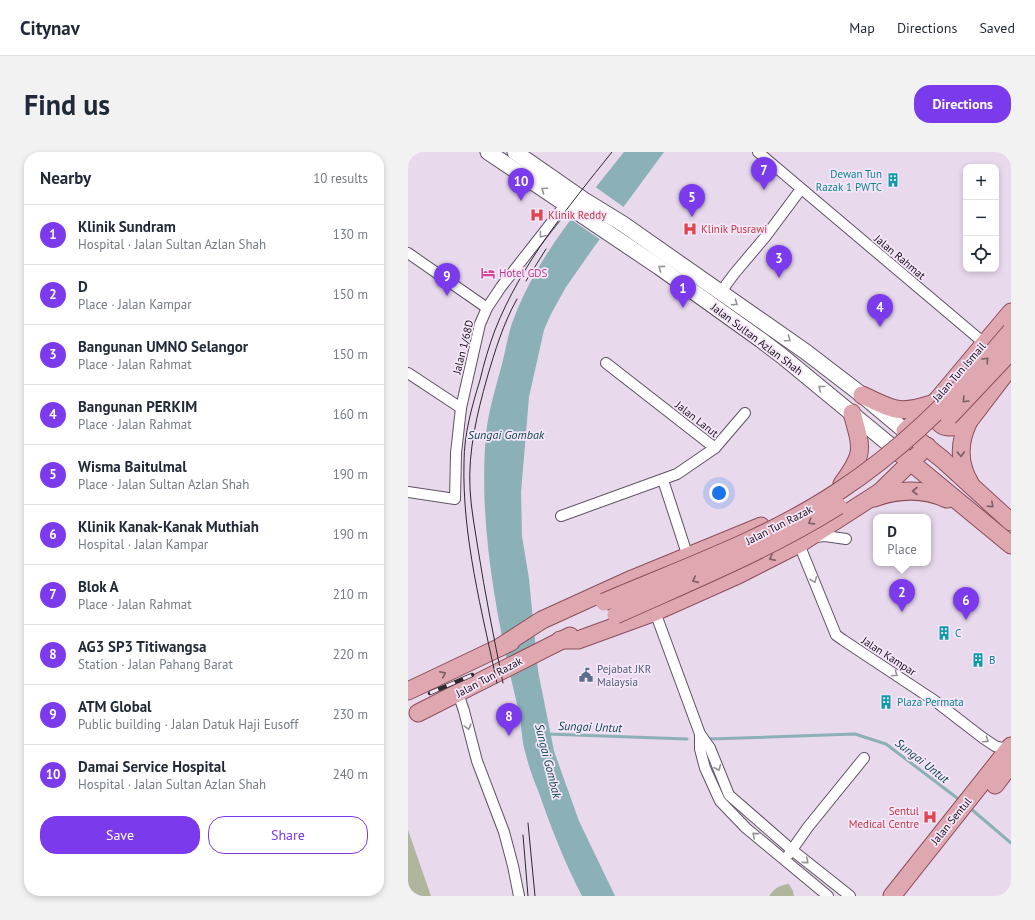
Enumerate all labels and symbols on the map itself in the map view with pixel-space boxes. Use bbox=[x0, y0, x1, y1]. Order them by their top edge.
pin: 7 bbox=[751, 157, 777, 190]
place label: Dewan Tun Razak 1 PWTC bbox=[816, 167, 882, 194]
pin: 10 bbox=[508, 168, 534, 201]
building icon: Dewan Tun Razak 1 PWTC bbox=[885, 172, 901, 188]
pin: 5 bbox=[679, 184, 705, 217]
one-way arrow bbox=[541, 187, 548, 195]
hospital icon: Klinik Reddy bbox=[529, 207, 545, 223]
place label: Klinik Reddy bbox=[548, 208, 607, 222]
hospital icon: Klinik Pusrawi bbox=[682, 221, 698, 237]
place label: Klinik Pusrawi bbox=[701, 222, 767, 236]
one-way arrow bbox=[540, 231, 547, 238]
street label: Jalan Rahmat bbox=[871, 231, 929, 283]
pin: 3 bbox=[766, 245, 792, 278]
pin: 9 bbox=[434, 263, 460, 296]
hotel icon: Hotel GDS bbox=[480, 265, 496, 281]
place label: Hotel GDS bbox=[499, 266, 548, 280]
one-way arrow bbox=[659, 266, 666, 273]
pin: 1 bbox=[670, 275, 696, 308]
pin: 4 bbox=[867, 294, 893, 327]
one-way arrow bbox=[731, 298, 738, 306]
street label: Jalan Sultan Azlan Shah bbox=[708, 299, 806, 378]
street label: Jalan 1/68D bbox=[449, 318, 476, 377]
one-way arrow bbox=[783, 334, 790, 341]
street label: Jalan Tun Ismail bbox=[929, 339, 989, 405]
one-way arrow bbox=[982, 357, 989, 365]
one-way arrow bbox=[819, 386, 826, 393]
one-way arrow bbox=[962, 395, 970, 403]
street label: Jalan Larut bbox=[672, 397, 721, 440]
water label: Sungai Gombak bbox=[468, 427, 545, 442]
one-way arrow bbox=[957, 451, 966, 457]
your location bbox=[709, 483, 729, 503]
one-way arrow bbox=[912, 487, 918, 495]
one-way arrow bbox=[986, 500, 994, 507]
street label: Jalan Tun Razak bbox=[742, 502, 815, 548]
one-way arrow bbox=[808, 517, 815, 525]
one-way arrow bbox=[768, 553, 776, 561]
one-way arrow bbox=[691, 575, 698, 583]
one-way arrow bbox=[809, 577, 817, 584]
pin: 2 bbox=[889, 579, 915, 612]
pin: 6 bbox=[953, 587, 979, 620]
building icon: C bbox=[936, 625, 952, 641]
place label: C bbox=[955, 626, 961, 640]
street label: Jalan Kampar bbox=[858, 633, 919, 679]
building icon: B bbox=[970, 652, 986, 668]
street label: Jalan Tun Razak bbox=[452, 653, 525, 701]
place label: B bbox=[989, 653, 995, 667]
place label: Pejabat JKR Malaysia bbox=[597, 662, 652, 689]
public building icon: Pejabat JKR Malaysia bbox=[578, 667, 594, 683]
one-way arrow bbox=[891, 669, 898, 676]
one-way arrow bbox=[439, 671, 446, 679]
building icon: Plaza Permata bbox=[878, 694, 894, 710]
place label: Plaza Permata bbox=[897, 695, 964, 709]
pin: 8 bbox=[496, 703, 522, 736]
water label: Sungai Untut bbox=[558, 718, 623, 735]
water label: Sungai Gombak bbox=[532, 722, 565, 800]
one-way arrow bbox=[463, 723, 472, 730]
water label: Sungai Untut bbox=[892, 735, 953, 787]
one-way arrow bbox=[982, 735, 989, 742]
one-way arrow bbox=[714, 764, 722, 771]
street label: Jalan Sentul bbox=[927, 794, 975, 848]
place label: Sentul Medical Centre bbox=[849, 804, 920, 831]
hospital icon: Sentul Medical Centre bbox=[922, 809, 938, 825]
one-way arrow bbox=[752, 833, 760, 840]
one-way arrow bbox=[801, 856, 808, 863]

